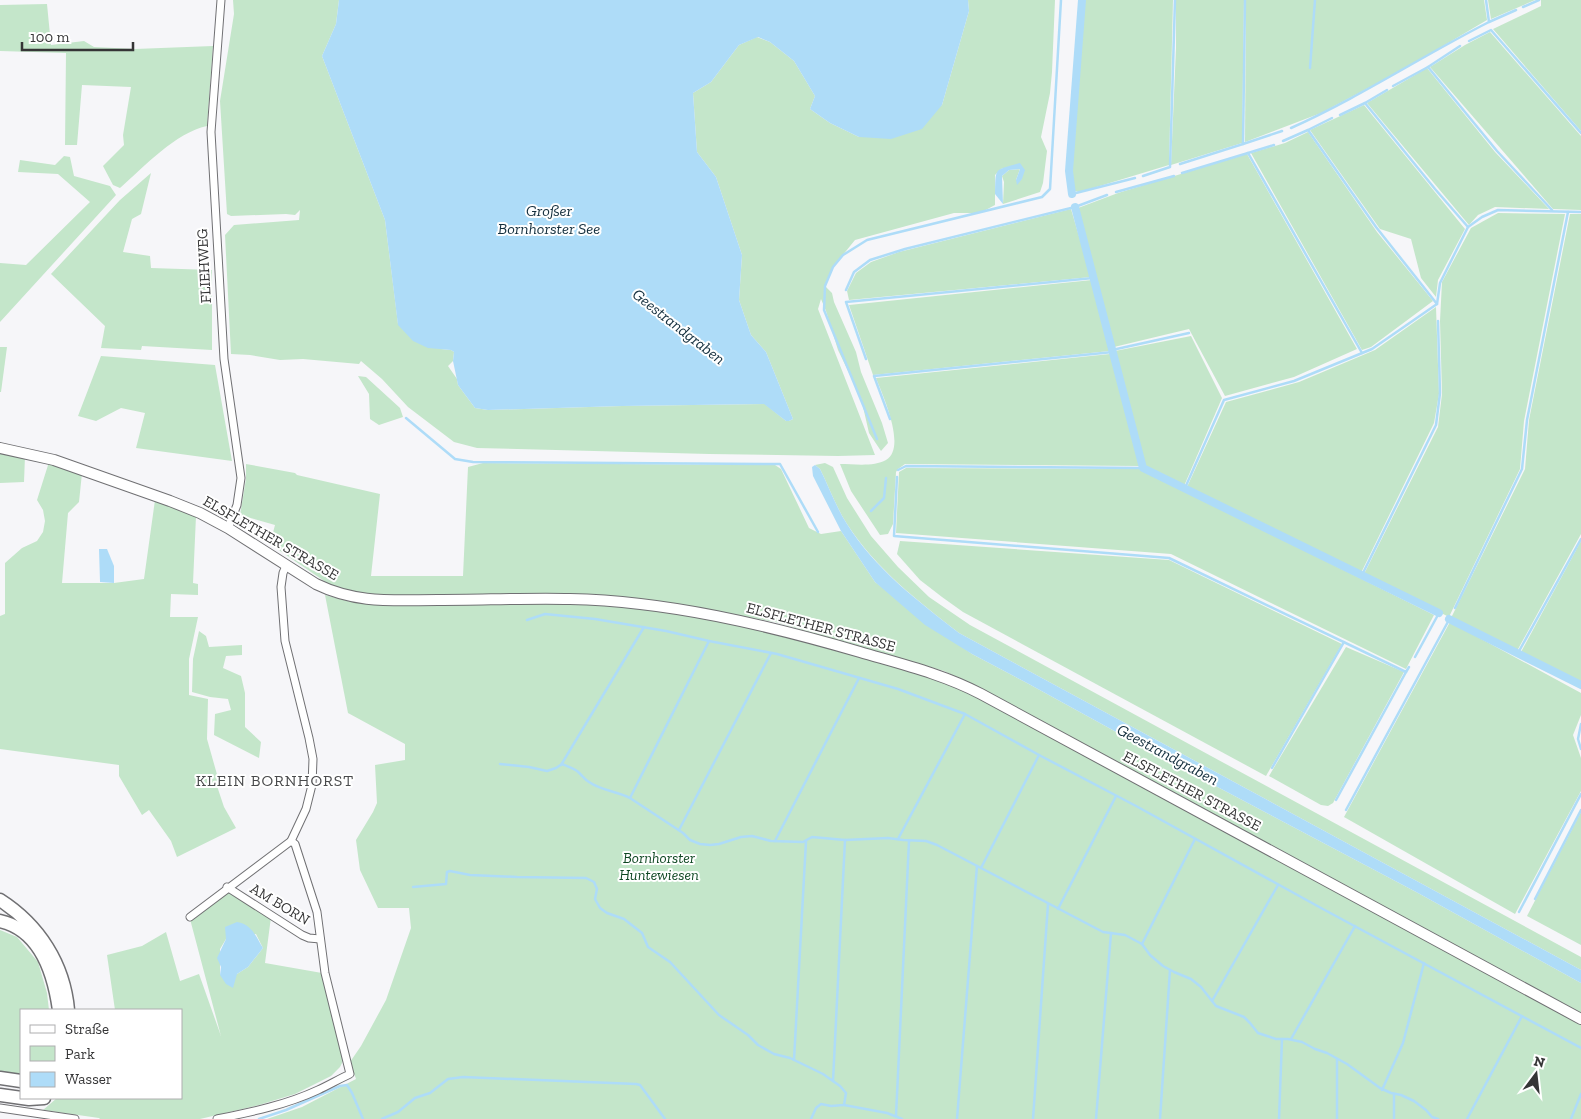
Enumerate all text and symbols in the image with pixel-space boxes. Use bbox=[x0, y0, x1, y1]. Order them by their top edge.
scale bar bbox=[22, 20, 134, 52]
text: 100 m bbox=[30, 28, 69, 46]
water label: Großer Bornhorster See bbox=[498, 201, 600, 238]
street label: FLIEHWEG bbox=[193, 228, 215, 304]
water label: Geestrandgraben bbox=[629, 284, 729, 368]
street label: ELSFLETHER STRASSE bbox=[200, 492, 342, 584]
street label: ELSFLETHER STRASSE bbox=[745, 598, 898, 656]
water label: Geestrandgraben bbox=[1114, 720, 1222, 789]
street label: ELSFLETHER STRASSE bbox=[1120, 747, 1264, 835]
district label: KLEIN BORNHORST bbox=[196, 771, 354, 790]
park label: Bornhorster Huntewiesen bbox=[619, 849, 699, 884]
street label: AM BORN bbox=[247, 879, 313, 929]
legend bbox=[20, 1009, 182, 1099]
text: Straße bbox=[65, 1020, 109, 1038]
text: Park bbox=[65, 1045, 95, 1063]
north arrow bbox=[1511, 1049, 1561, 1099]
text: N bbox=[1532, 1052, 1547, 1072]
text: Wasser bbox=[65, 1070, 112, 1088]

